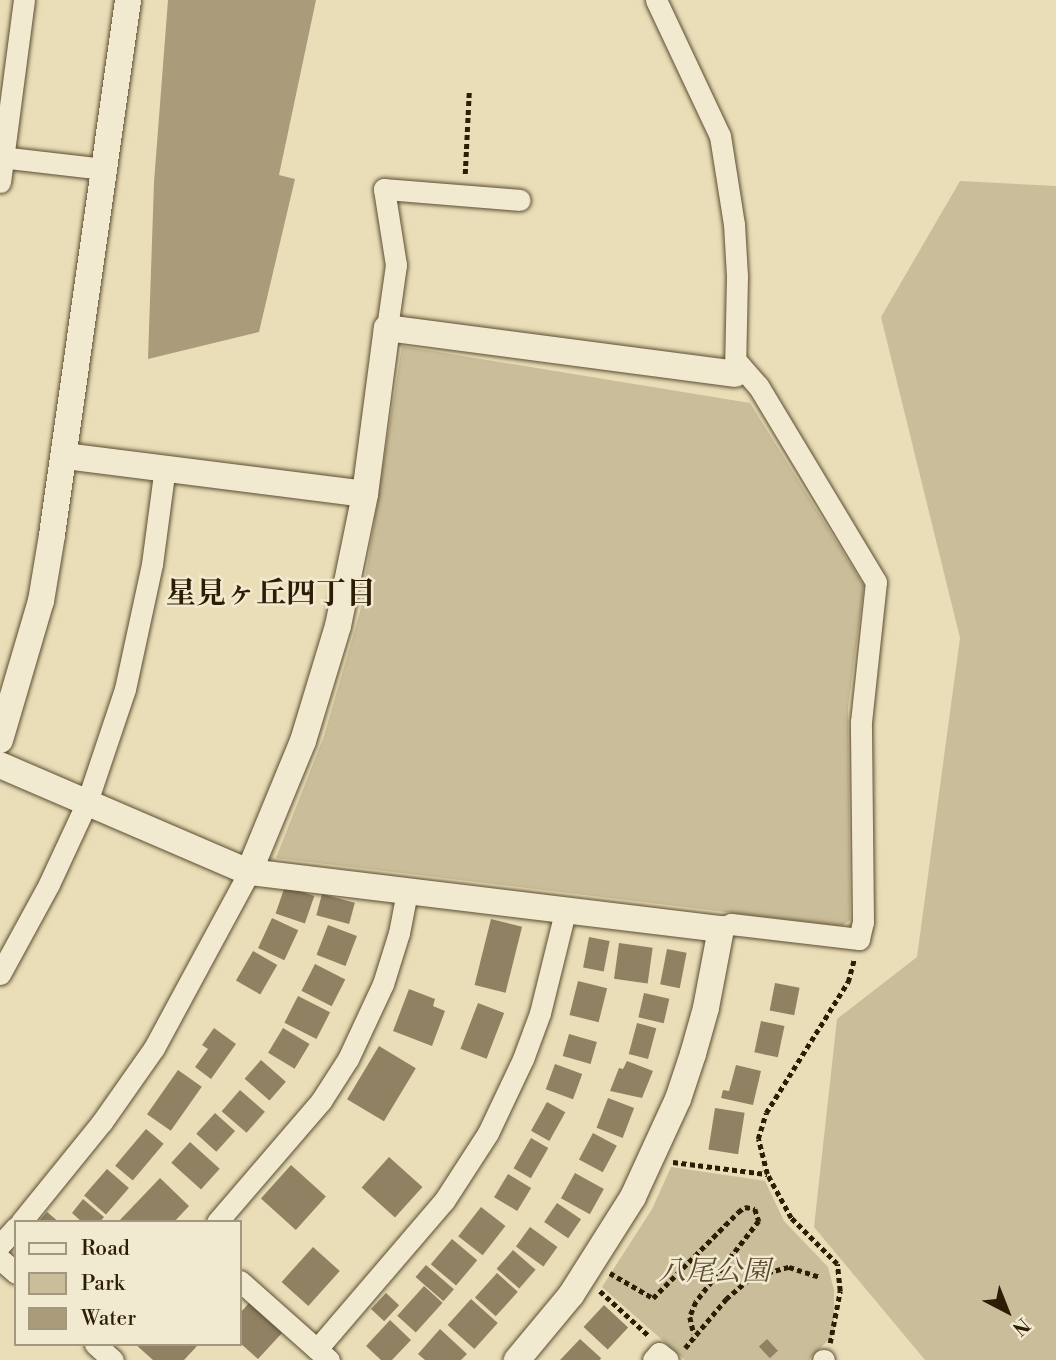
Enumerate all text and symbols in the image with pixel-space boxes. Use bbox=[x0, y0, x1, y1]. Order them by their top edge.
district label: 星見ヶ丘四丁目 bbox=[166, 576, 376, 612]
legend bbox=[14, 1220, 242, 1346]
text: Road bbox=[81, 1236, 130, 1262]
park label: 八尾公園 bbox=[658, 1255, 770, 1289]
text: Park bbox=[81, 1271, 125, 1297]
north arrow bbox=[972, 1276, 1042, 1346]
text: Water bbox=[81, 1306, 136, 1332]
text: N bbox=[1007, 1313, 1035, 1341]

